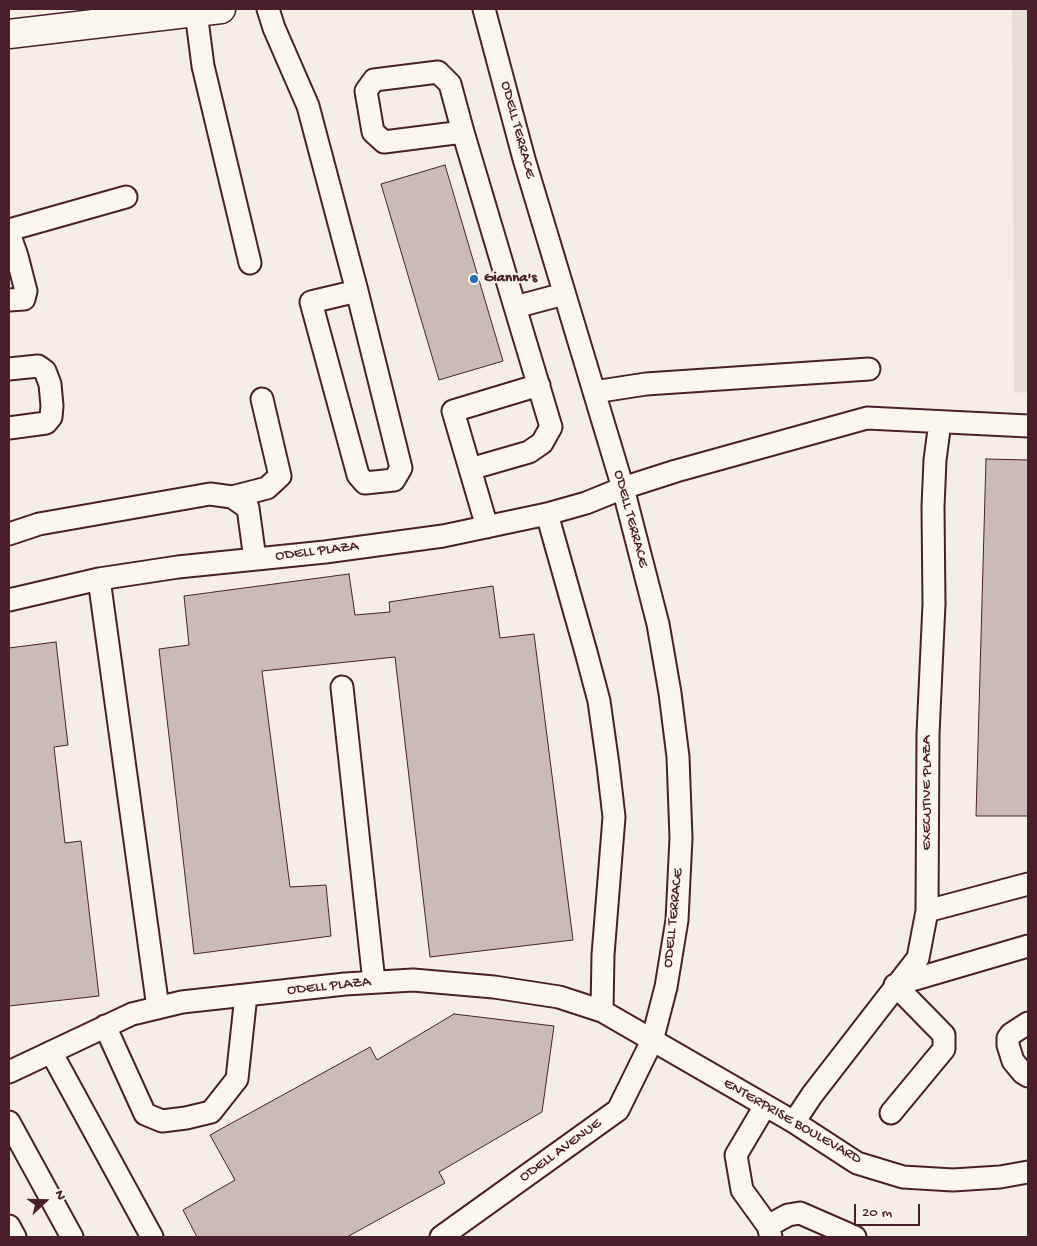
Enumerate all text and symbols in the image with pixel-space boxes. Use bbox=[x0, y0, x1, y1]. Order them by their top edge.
street label: ODELL TERRACE bbox=[495, 79, 539, 181]
place label: Gianna's bbox=[484, 270, 537, 288]
marker: Gianna's bbox=[468, 273, 480, 285]
street label: ODELL TERRACE bbox=[608, 468, 652, 570]
street label: ODELL PLAZA bbox=[274, 538, 360, 566]
street label: EXECUTIVE PLAZA bbox=[919, 735, 937, 851]
street label: ODELL TERRACE bbox=[660, 867, 688, 969]
street label: ODELL PLAZA bbox=[286, 974, 372, 1000]
street label: ENTERPRISE BOULEVARD bbox=[720, 1075, 864, 1169]
street label: ODELL AVENUE bbox=[516, 1115, 606, 1187]
north arrow bbox=[20, 1176, 70, 1226]
text: N bbox=[50, 1188, 69, 1203]
scale bar bbox=[857, 1194, 923, 1226]
text: 20 m bbox=[862, 1204, 892, 1222]

